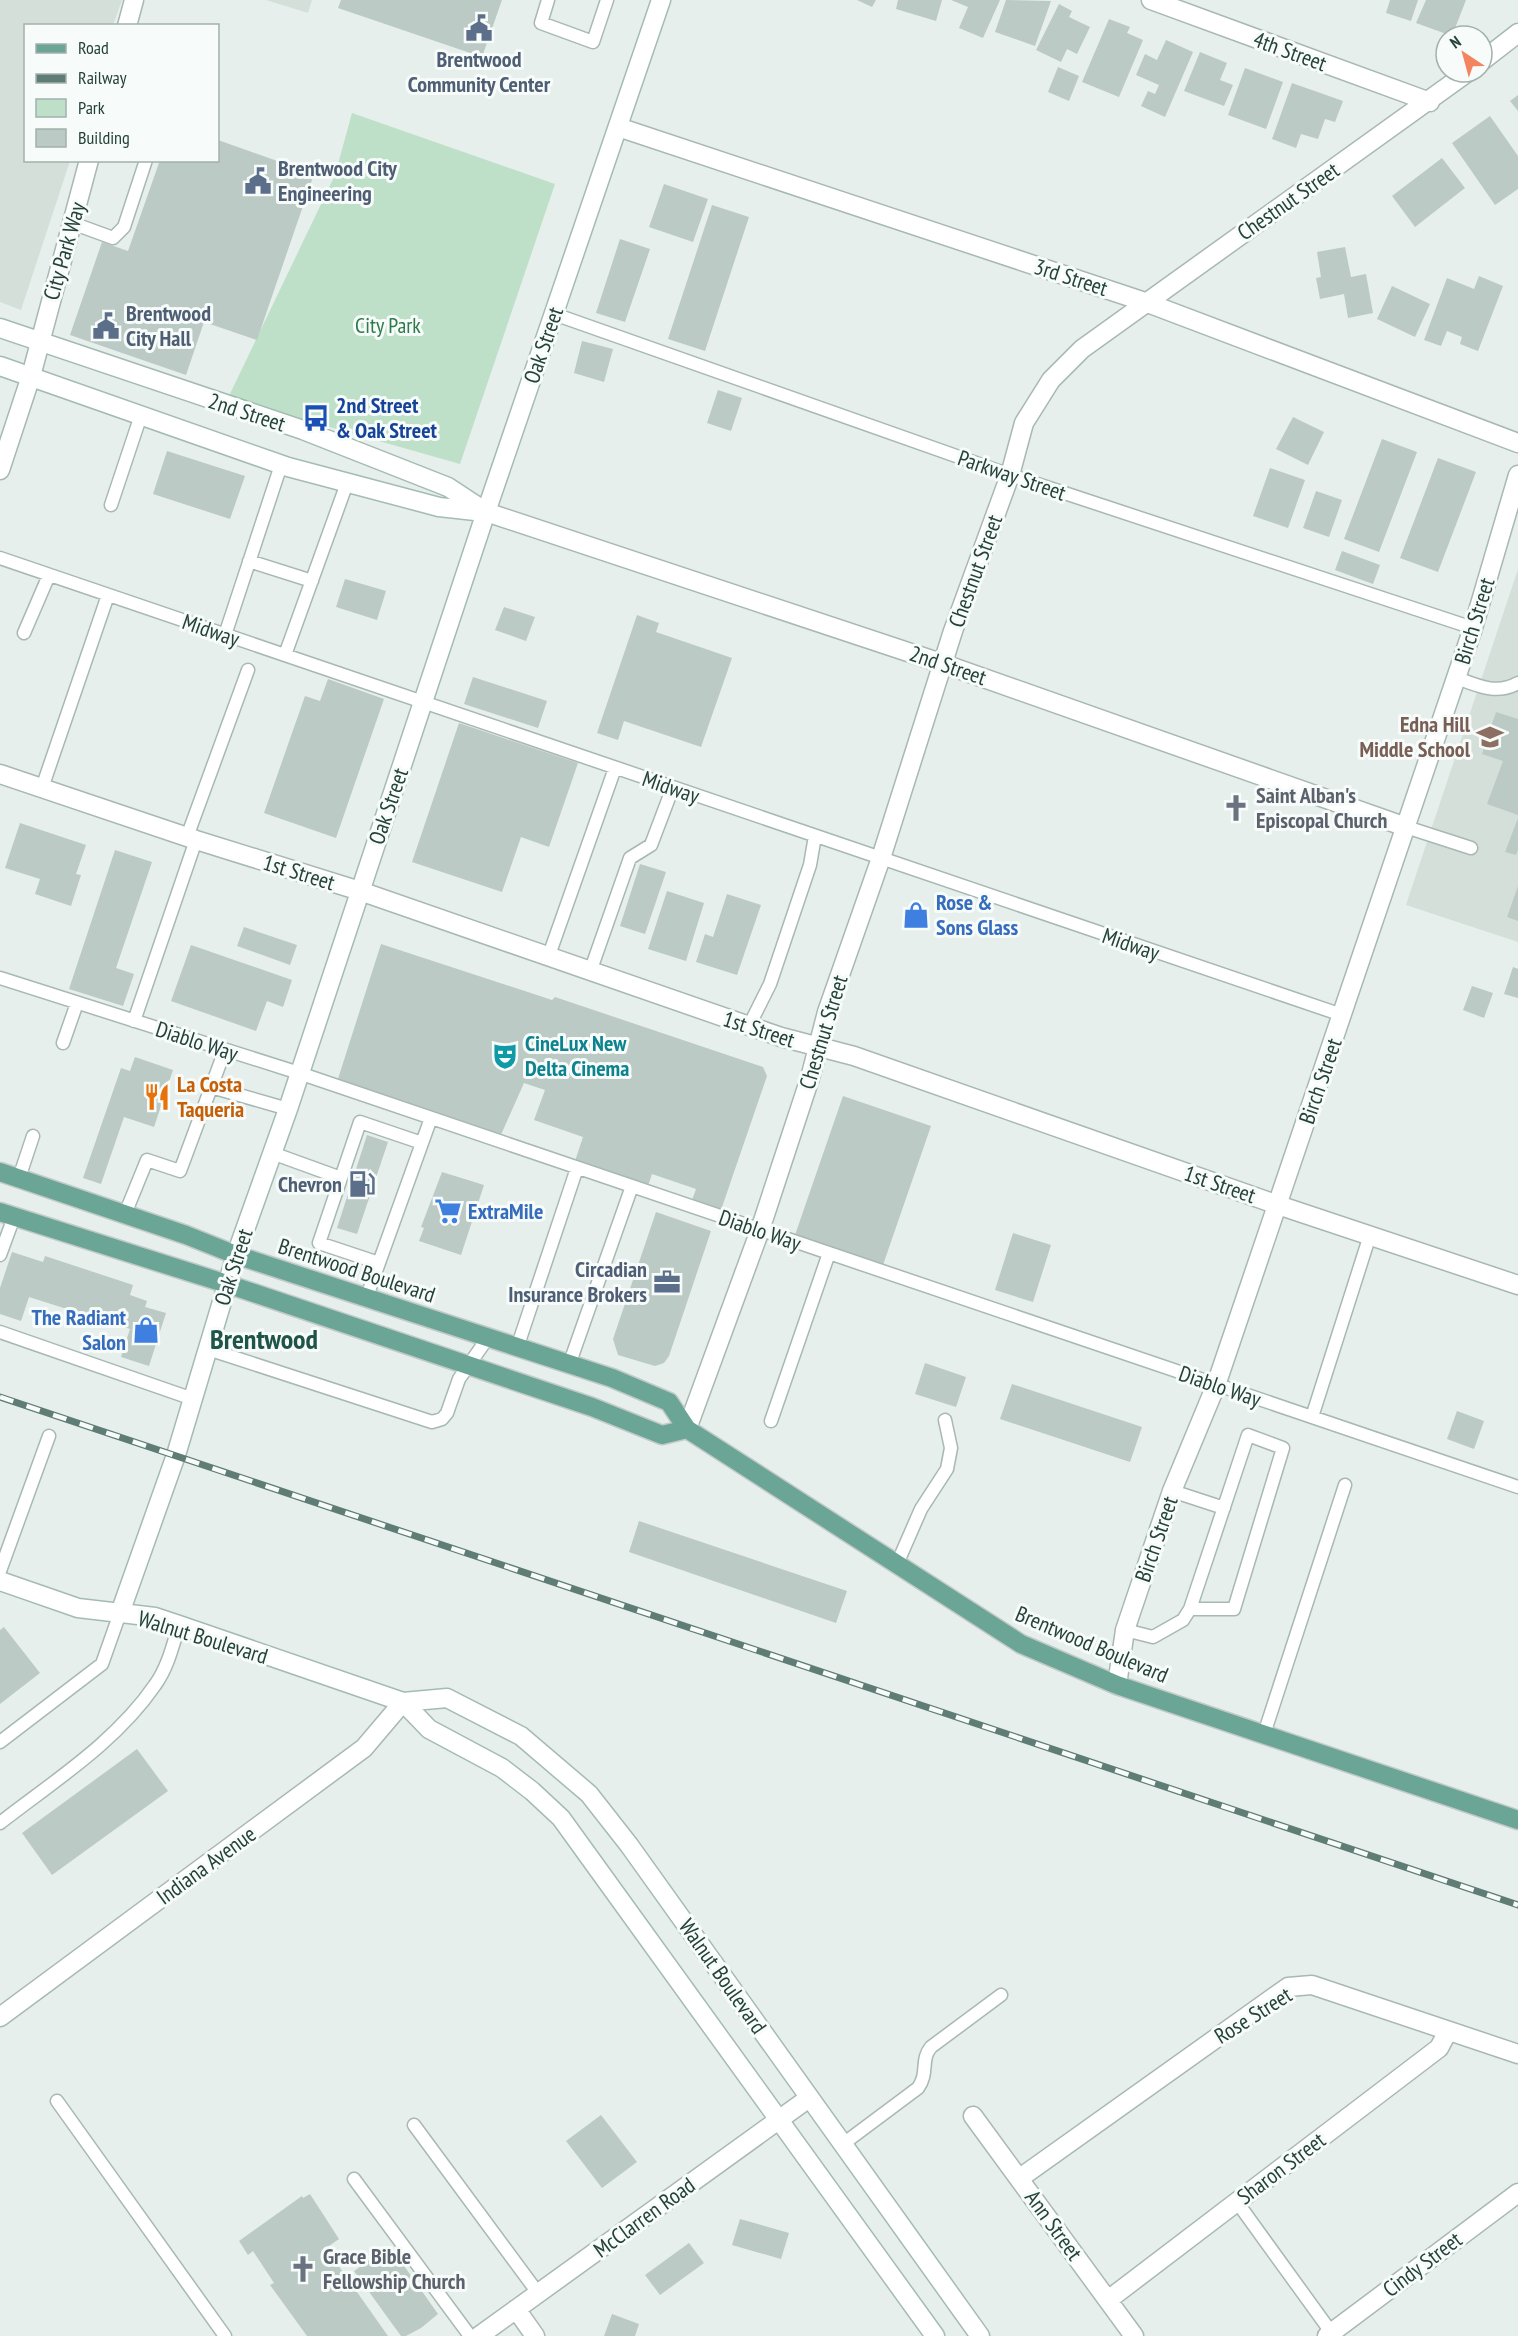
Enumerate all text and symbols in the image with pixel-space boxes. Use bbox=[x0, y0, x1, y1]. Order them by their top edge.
public building icon: Brentwood Community Center bbox=[464, 13, 494, 43]
legend bbox=[24, 24, 219, 162]
north arrow bbox=[1434, 24, 1494, 84]
street label: 4th Street bbox=[1250, 25, 1330, 77]
text: N bbox=[1446, 31, 1465, 52]
text: Road bbox=[78, 36, 109, 59]
place label: Brentwood Community Center bbox=[408, 45, 551, 98]
text: Railway bbox=[78, 66, 127, 89]
text: Park bbox=[78, 96, 105, 119]
text: Building bbox=[78, 126, 130, 149]
place label: Brentwood City Engineering bbox=[278, 154, 398, 207]
street label: Chestnut Street bbox=[1232, 156, 1344, 246]
public building icon: Brentwood City Engineering bbox=[243, 166, 273, 196]
street label: City Park Way bbox=[37, 198, 92, 303]
street label: 3rd Street bbox=[1031, 252, 1111, 302]
place label: Brentwood City Hall bbox=[126, 299, 211, 352]
street label: Oak Street bbox=[517, 303, 569, 387]
public building icon: Brentwood City Hall bbox=[91, 311, 121, 341]
park label: City Park bbox=[355, 311, 421, 339]
street label: 2nd Street bbox=[205, 386, 289, 438]
place label: 2nd Street & Oak Street bbox=[336, 391, 438, 444]
bus stop icon: 2nd Street & Oak Street bbox=[301, 403, 331, 433]
street label: Parkway Street bbox=[954, 443, 1070, 507]
street label: Chestnut Street bbox=[942, 511, 1008, 631]
street label: Birch Street bbox=[1448, 574, 1500, 668]
street label: Midway bbox=[179, 607, 244, 653]
street label: 2nd Street bbox=[906, 639, 990, 691]
place label: Edna Hill Middle School bbox=[1359, 710, 1471, 763]
school or university icon: Edna Hill Middle School bbox=[1475, 722, 1505, 752]
street label: Oak Street bbox=[362, 764, 414, 848]
street label: Midway bbox=[639, 764, 704, 810]
place label: Saint Alban's Episcopal Church bbox=[1256, 781, 1388, 834]
church icon: Saint Alban's Episcopal Church bbox=[1221, 793, 1251, 823]
street label: 1st Street bbox=[260, 848, 338, 896]
place label: Rose & Sons Glass bbox=[936, 888, 1018, 941]
shop icon: Rose & Sons Glass bbox=[901, 900, 931, 930]
street label: Midway bbox=[1099, 921, 1164, 967]
street label: Chestnut Street bbox=[792, 972, 854, 1092]
street label: 1st Street bbox=[720, 1004, 798, 1054]
street label: Diablo Way bbox=[152, 1015, 242, 1068]
place label: CineLux New Delta Cinema bbox=[525, 1029, 629, 1082]
street label: Birch Street bbox=[1292, 1034, 1348, 1128]
theatre icon: CineLux New Delta Cinema bbox=[490, 1041, 520, 1071]
place label: La Costa Taqueria bbox=[177, 1070, 244, 1123]
restaurant icon: La Costa Taqueria bbox=[142, 1082, 172, 1112]
street label: 1st Street bbox=[1181, 1159, 1259, 1209]
fuel station icon: Chevron bbox=[347, 1169, 377, 1199]
place label: Chevron bbox=[278, 1170, 342, 1198]
supermarket icon: ExtraMile bbox=[433, 1196, 463, 1226]
place label: ExtraMile bbox=[468, 1197, 543, 1225]
street label: Diablo Way bbox=[715, 1203, 805, 1257]
street label: Oak Street bbox=[207, 1225, 259, 1309]
street label: Brentwood Boulevard bbox=[275, 1231, 439, 1309]
place label: Circadian Insurance Brokers bbox=[508, 1255, 647, 1308]
office icon: Circadian Insurance Brokers bbox=[652, 1267, 682, 1297]
place label: The Radiant Salon bbox=[32, 1303, 127, 1356]
shop icon: The Radiant Salon bbox=[131, 1315, 161, 1345]
district label: Brentwood bbox=[210, 1320, 318, 1357]
street label: Diablo Way bbox=[1175, 1359, 1265, 1413]
street label: Birch Street bbox=[1128, 1492, 1184, 1586]
street label: Brentwood Boulevard bbox=[1011, 1599, 1173, 1689]
street label: Walnut Boulevard bbox=[135, 1604, 271, 1670]
street label: Indiana Avenue bbox=[151, 1820, 261, 1910]
street label: Walnut Boulevard bbox=[673, 1913, 773, 2039]
street label: Rose Street bbox=[1209, 1980, 1297, 2050]
street label: Sharon Street bbox=[1231, 2126, 1331, 2210]
street label: McClarren Road bbox=[588, 2171, 700, 2263]
street label: Ann Street bbox=[1019, 2184, 1089, 2266]
street label: Cindy Street bbox=[1377, 2225, 1467, 2303]
place label: Grace Bible Fellowship Church bbox=[323, 2242, 466, 2295]
church icon: Grace Bible Fellowship Church bbox=[288, 2254, 318, 2284]

